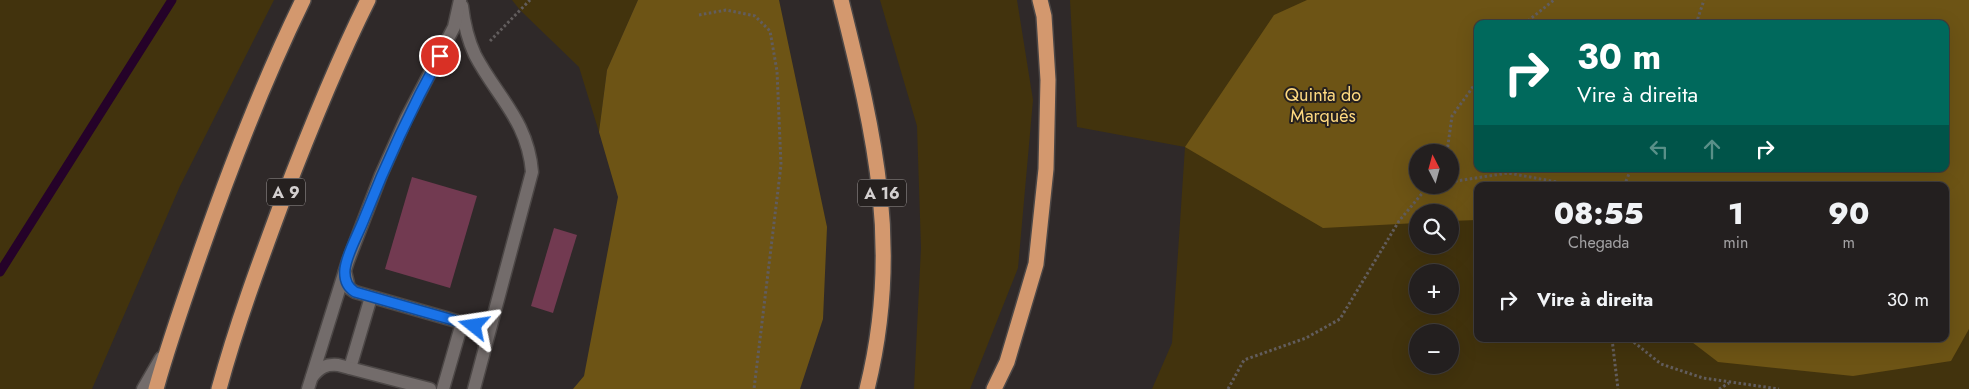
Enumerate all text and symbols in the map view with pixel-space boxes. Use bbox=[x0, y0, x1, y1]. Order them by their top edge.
text: 30 m bbox=[1577, 32, 1661, 82]
pin bbox=[419, 35, 461, 77]
icon: right bbox=[1494, 40, 1559, 105]
icon: arrive bbox=[426, 42, 454, 70]
text: Vire à direita bbox=[1577, 78, 1698, 110]
park label: Quinta do Marquês bbox=[1285, 82, 1361, 129]
icon: left bbox=[1645, 135, 1673, 163]
icon: ahead bbox=[1698, 135, 1726, 163]
icon: right bbox=[1751, 135, 1779, 163]
north arrow bbox=[1409, 144, 1459, 194]
map controls bbox=[1409, 144, 1459, 374]
road number: A 9 bbox=[267, 178, 305, 206]
road number: A 16 bbox=[858, 180, 906, 207]
text: 08:55 bbox=[1554, 192, 1644, 235]
text: 1 bbox=[1728, 192, 1744, 235]
text: 90 bbox=[1828, 192, 1869, 235]
button: search bbox=[1409, 204, 1459, 254]
text: Chegada bbox=[1568, 231, 1629, 254]
text: min bbox=[1723, 231, 1748, 254]
text: m bbox=[1842, 231, 1855, 254]
button: + bbox=[1409, 264, 1459, 314]
icon: right bbox=[1494, 286, 1522, 314]
text: Vire à direita bbox=[1537, 286, 1653, 313]
text: 30 m bbox=[1887, 286, 1929, 313]
position arrow bbox=[447, 299, 499, 351]
button: − bbox=[1409, 324, 1459, 374]

